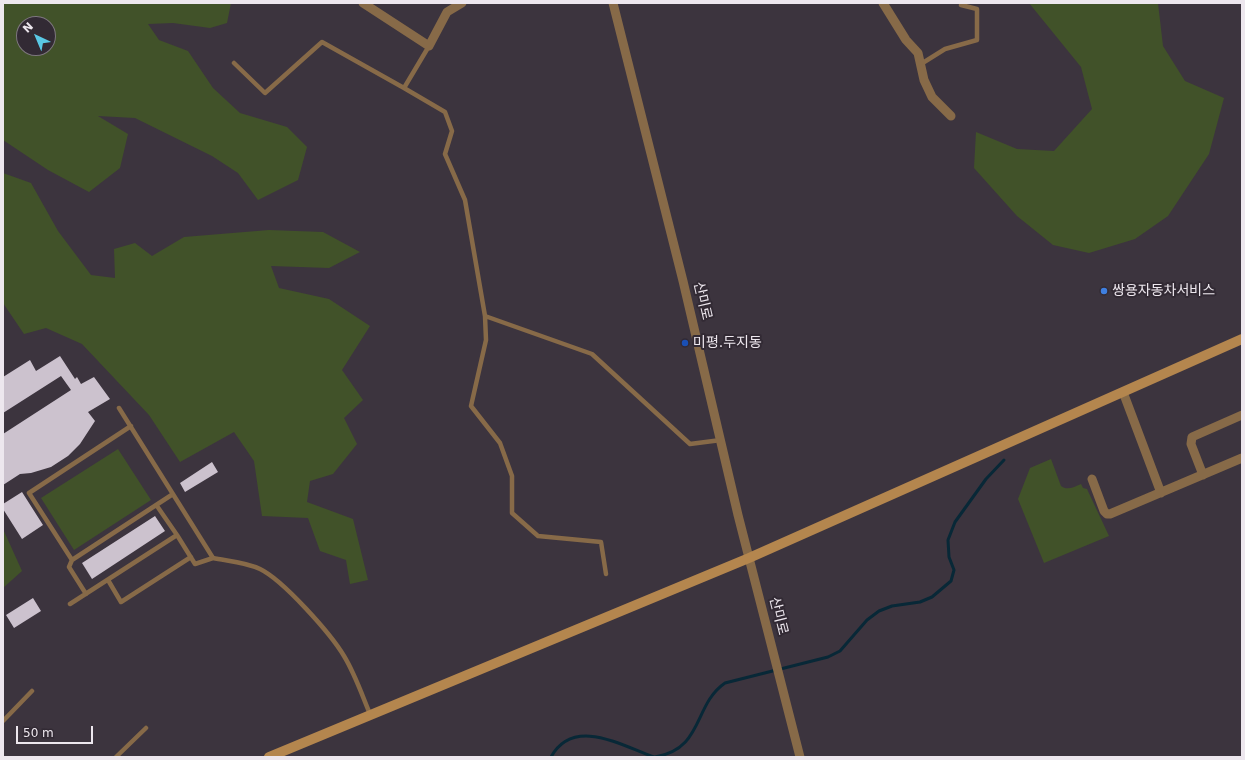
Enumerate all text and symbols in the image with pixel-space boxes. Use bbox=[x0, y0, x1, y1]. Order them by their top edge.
north arrow bbox=[16, 16, 56, 56]
text: N bbox=[20, 20, 36, 36]
street label: 산미로 bbox=[689, 280, 715, 322]
place label: 쌍용자동차서비스 bbox=[1112, 283, 1215, 299]
marker: 쌍용자동차서비스 bbox=[1099, 286, 1109, 296]
place label: 미평.두지동 bbox=[693, 335, 762, 351]
marker: 미평.두지동 bbox=[680, 338, 690, 348]
street label: 산미로 bbox=[765, 595, 791, 637]
scale bar bbox=[18, 718, 95, 744]
text: 50 m bbox=[23, 726, 54, 740]

